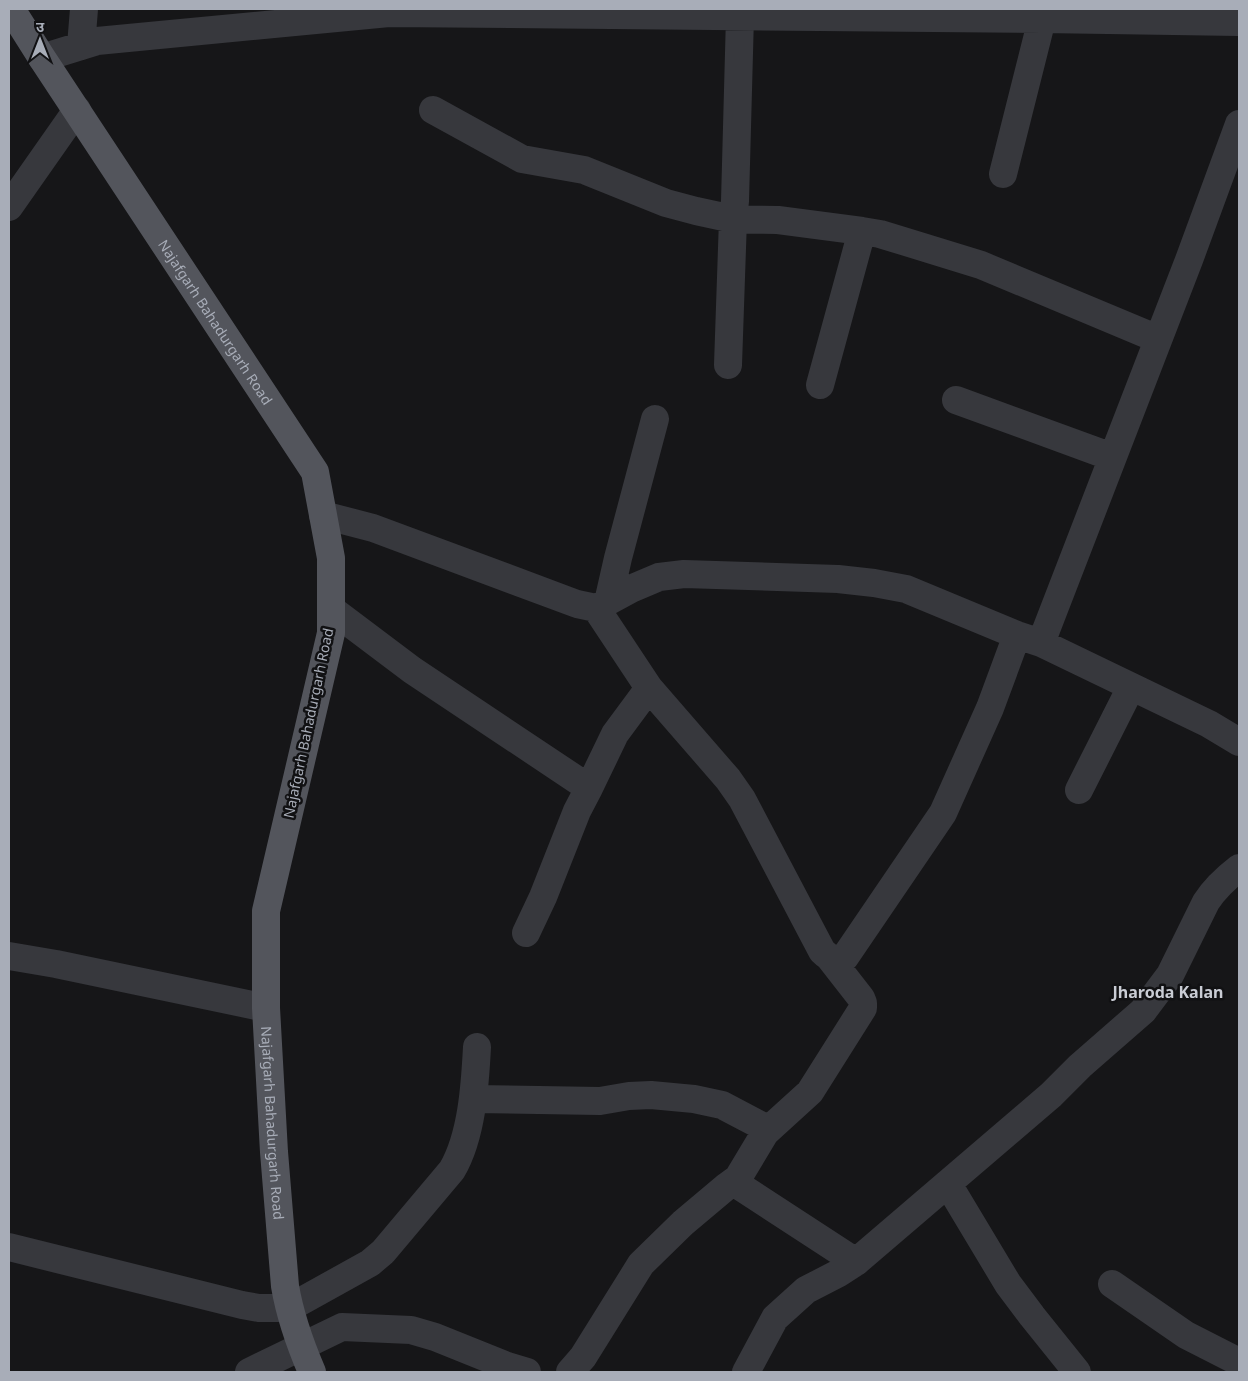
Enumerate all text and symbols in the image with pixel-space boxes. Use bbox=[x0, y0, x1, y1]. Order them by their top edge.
north arrow bbox=[15, 15, 65, 65]
text: उ bbox=[36, 17, 45, 36]
street label: Najafgarh Bahadurgarh Road bbox=[155, 236, 277, 408]
street label: Najafgarh Bahadurgarh Road bbox=[279, 626, 337, 820]
district label: Jharoda Kalan bbox=[1111, 981, 1223, 1003]
street label: Najafgarh Bahadurgarh Road bbox=[258, 1026, 289, 1221]

